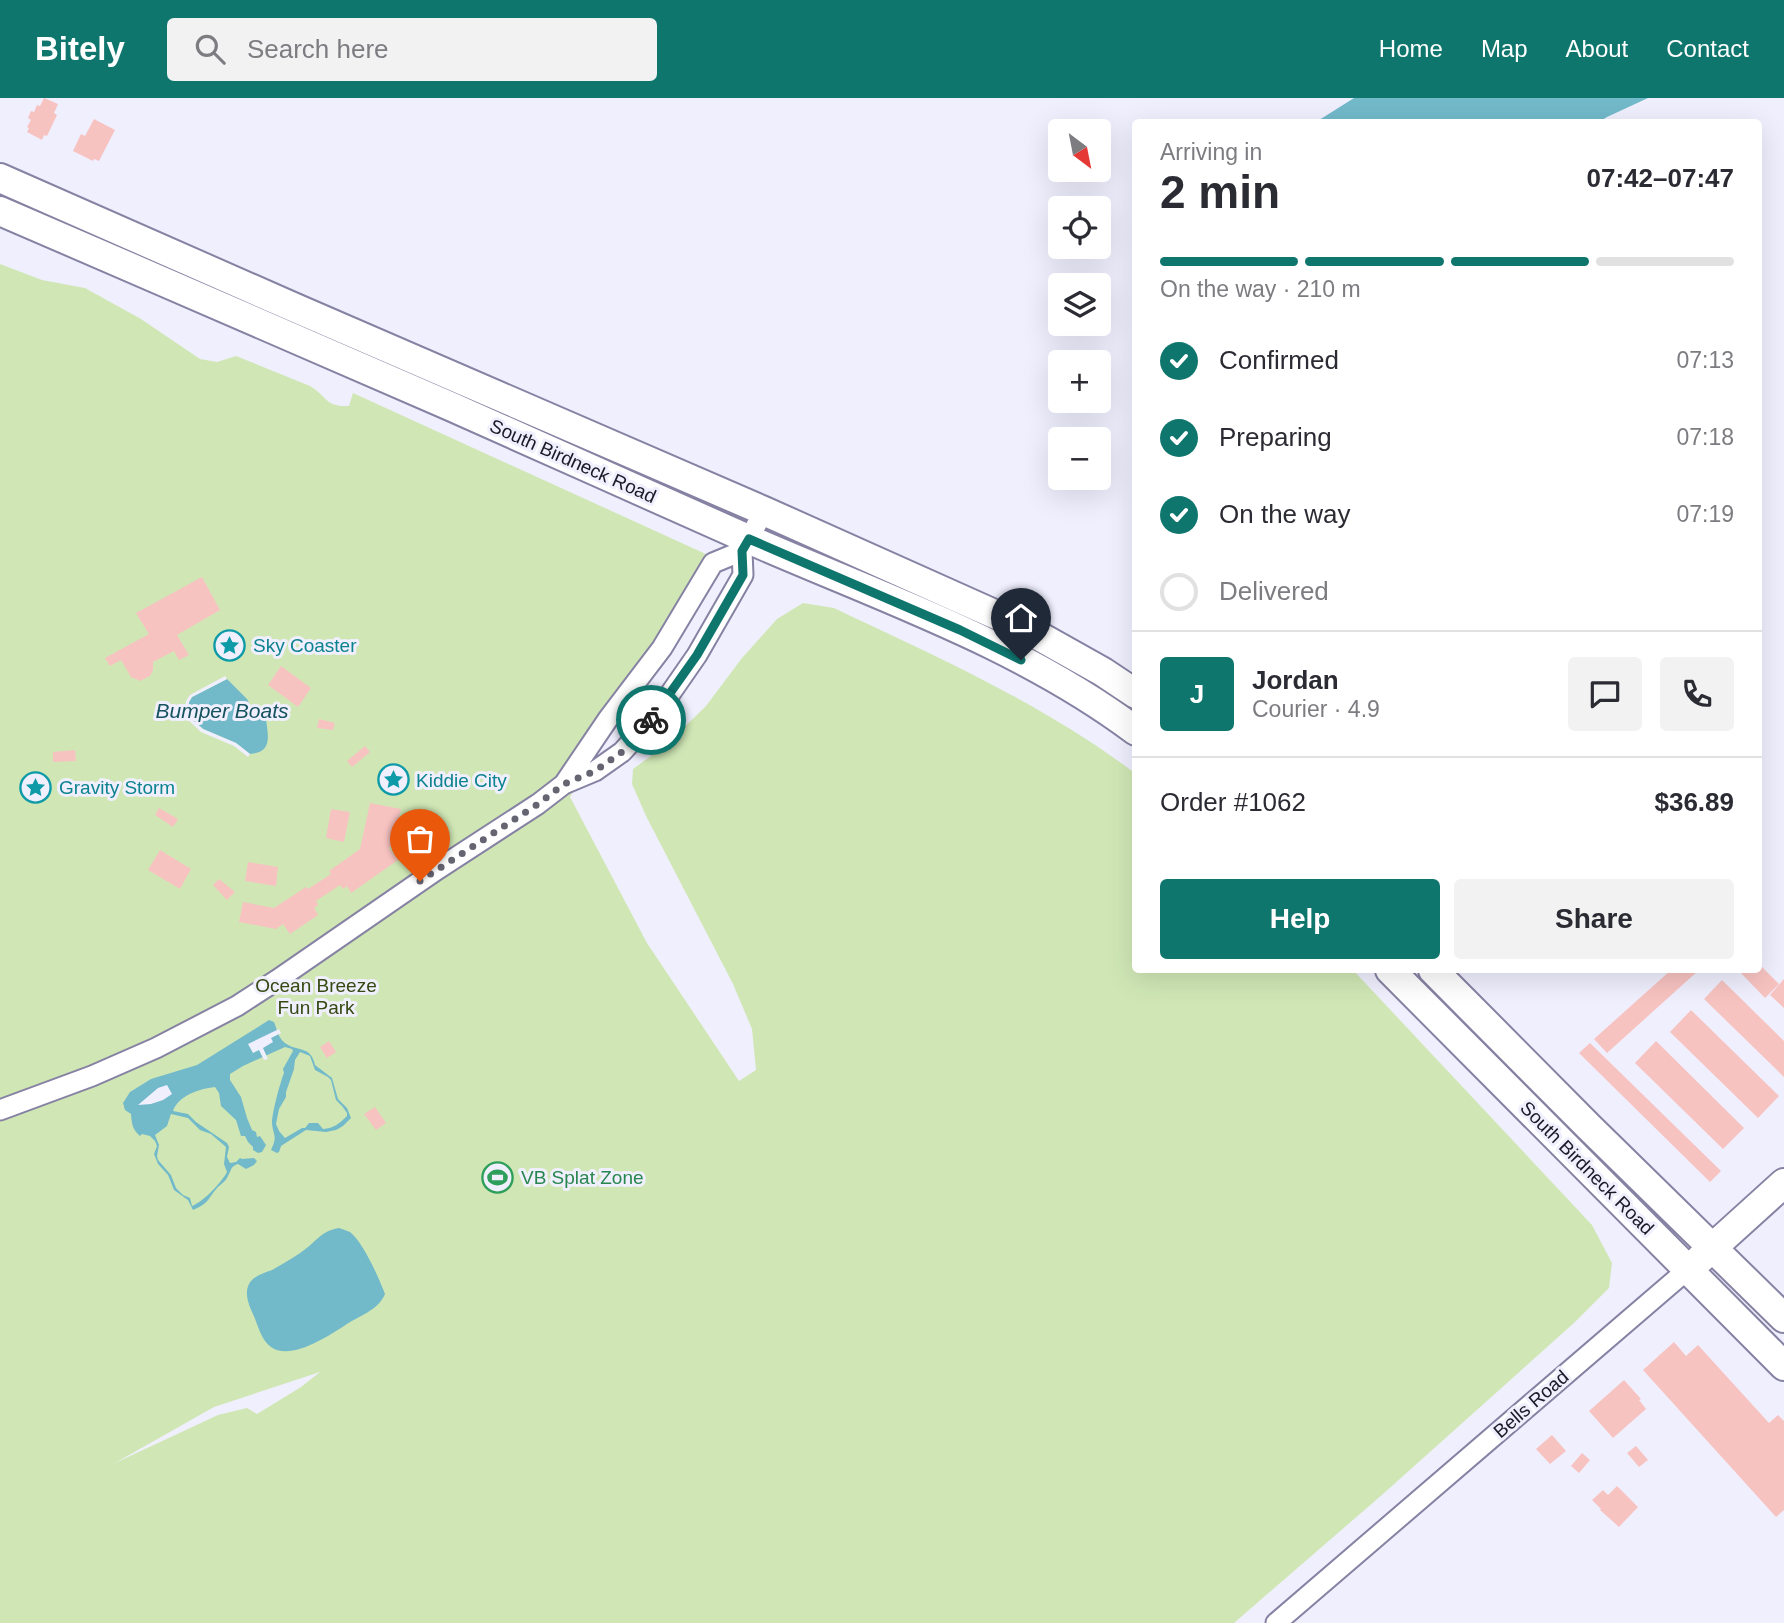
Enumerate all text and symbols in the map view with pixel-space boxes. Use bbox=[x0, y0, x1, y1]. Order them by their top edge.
search box bbox=[167, 18, 657, 81]
text: Bitely bbox=[35, 30, 125, 67]
icon: search bbox=[191, 30, 229, 68]
text: Search here bbox=[247, 34, 389, 64]
text: Home bbox=[1379, 35, 1443, 62]
text: Map bbox=[1481, 35, 1528, 62]
text: About bbox=[1566, 35, 1628, 62]
text: Contact bbox=[1666, 35, 1749, 62]
north arrow bbox=[1048, 119, 1111, 182]
map controls bbox=[1048, 119, 1111, 490]
text: Arriving in bbox=[1160, 139, 1262, 165]
text: 07:42–07:47 bbox=[1587, 163, 1734, 193]
text: 2 min bbox=[1160, 166, 1280, 218]
button: locate bbox=[1048, 196, 1111, 259]
button: layers bbox=[1048, 273, 1111, 336]
text: On the way · 210 m bbox=[1160, 276, 1361, 302]
icon: check bbox=[1160, 342, 1198, 380]
text: Confirmed bbox=[1219, 345, 1339, 375]
text: 07:13 bbox=[1676, 347, 1734, 373]
button: + bbox=[1048, 350, 1111, 413]
street label: South Birdneck Road bbox=[487, 415, 659, 507]
icon: check bbox=[1160, 419, 1198, 457]
text: Preparing bbox=[1219, 422, 1332, 452]
text: 07:18 bbox=[1676, 424, 1734, 450]
button: − bbox=[1048, 427, 1111, 490]
icon: check bbox=[1160, 496, 1198, 534]
text: On the way bbox=[1219, 499, 1351, 529]
text: 07:19 bbox=[1676, 501, 1734, 527]
text: Delivered bbox=[1219, 576, 1329, 606]
pin bbox=[991, 588, 1051, 660]
icon: home bbox=[1002, 599, 1040, 637]
place icon: Sky Coaster bbox=[213, 628, 247, 662]
place label: Sky Coaster bbox=[253, 635, 357, 656]
button: chat bbox=[1568, 657, 1642, 731]
button: phone bbox=[1660, 657, 1734, 731]
text: Jordan bbox=[1252, 665, 1339, 695]
text: J bbox=[1190, 679, 1204, 709]
courier bbox=[616, 685, 686, 755]
text: Courier · 4.9 bbox=[1252, 696, 1380, 722]
water label: Bumper Boats bbox=[155, 699, 289, 722]
icon: bike bbox=[632, 701, 670, 739]
place icon: Kiddie City bbox=[376, 763, 410, 797]
place icon: Gravity Storm bbox=[19, 770, 53, 804]
place label: Kiddie City bbox=[416, 770, 507, 791]
place label: Gravity Storm bbox=[59, 777, 175, 798]
text: Order #1062 bbox=[1160, 787, 1306, 817]
text: $36.89 bbox=[1654, 787, 1734, 817]
pin bbox=[390, 809, 450, 881]
icon: bag bbox=[401, 820, 439, 858]
button: Help bbox=[1160, 879, 1440, 959]
button: Share bbox=[1454, 879, 1734, 959]
park label: Ocean Breeze Fun Park bbox=[255, 975, 377, 1018]
street label: South Birdneck Road bbox=[1516, 1097, 1658, 1239]
sports icon: VB Splat Zone bbox=[481, 1160, 515, 1194]
place label: VB Splat Zone bbox=[521, 1167, 644, 1188]
street label: Bells Road bbox=[1489, 1366, 1573, 1442]

